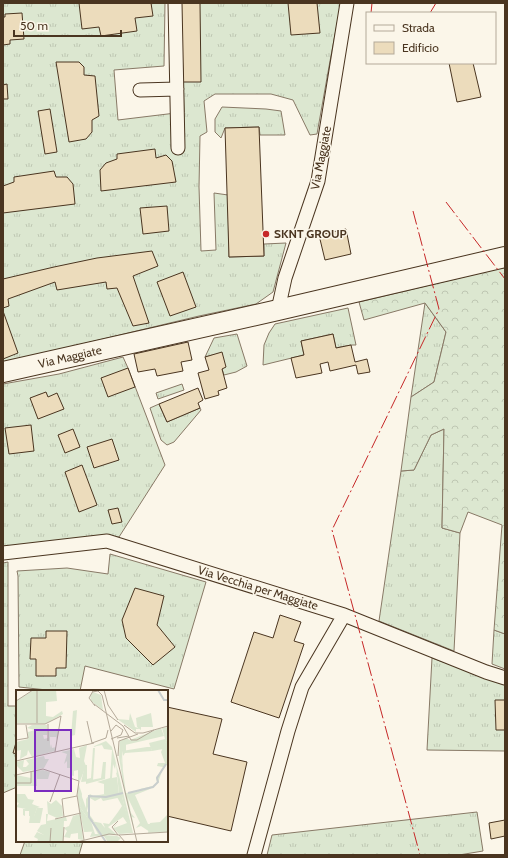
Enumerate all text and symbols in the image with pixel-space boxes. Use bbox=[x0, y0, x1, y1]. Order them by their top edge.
scale bar bbox=[14, 12, 121, 38]
legend bbox=[366, 12, 496, 64]
text: 50 m bbox=[20, 18, 48, 33]
text: Strada bbox=[402, 20, 435, 35]
text: Edificio bbox=[402, 40, 439, 55]
street label: Via Maggiate bbox=[307, 125, 334, 191]
place label: SKNT GROUP bbox=[274, 226, 347, 241]
marker: SKNT GROUP bbox=[261, 229, 271, 239]
street label: Via Maggiate bbox=[37, 342, 103, 371]
street label: Via Vecchia per Maggiate bbox=[196, 562, 320, 613]
inset map bbox=[16, 690, 168, 842]

